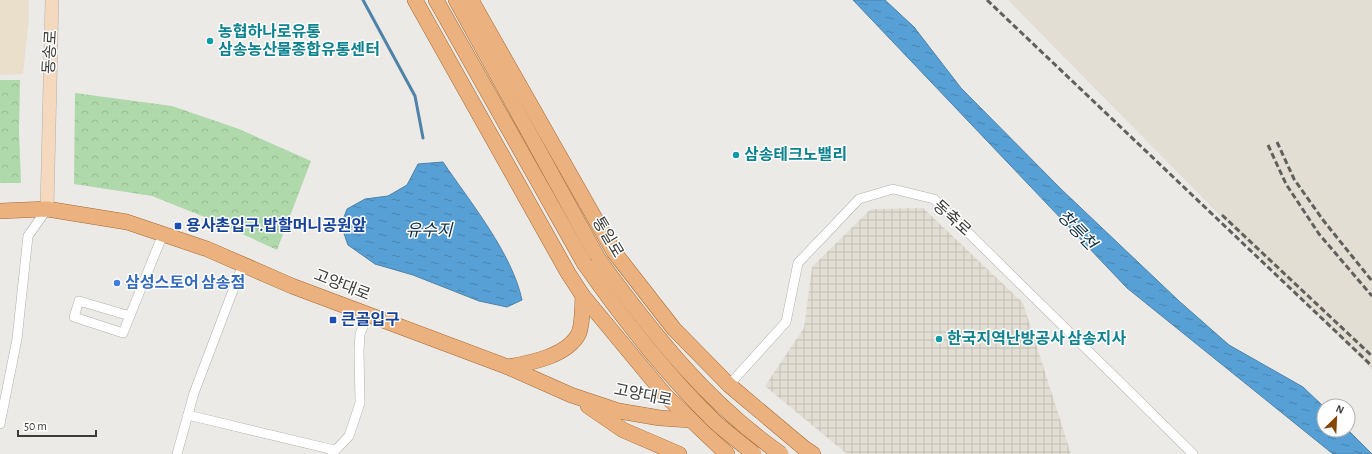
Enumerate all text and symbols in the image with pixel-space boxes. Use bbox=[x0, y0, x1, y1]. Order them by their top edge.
place label: 농협하나로유통 삼송농산물종합유통센터 bbox=[218, 23, 380, 58]
street label: 동송로 bbox=[41, 29, 59, 74]
marker: 농협하나로유통 삼송농산물종합유통센터 bbox=[205, 36, 215, 46]
place label: 삼송테크노밸리 bbox=[744, 146, 847, 163]
marker: 삼송테크노밸리 bbox=[731, 150, 741, 160]
street label: 동축로 bbox=[930, 197, 974, 239]
water label: 창릉천 bbox=[1055, 207, 1102, 254]
street label: 통일로 bbox=[590, 214, 626, 260]
place label: 용사촌입구.밥할머니공원앞 bbox=[186, 216, 367, 234]
marker: 용사촌입구.밥할머니공원앞 bbox=[173, 221, 183, 231]
water label: 유수지 bbox=[406, 221, 454, 239]
street label: 고양대로 bbox=[312, 267, 373, 303]
place label: 삼성스토어 삼송점 bbox=[125, 274, 245, 291]
marker: 삼성스토어 삼송점 bbox=[112, 278, 122, 288]
place label: 큰골입구 bbox=[341, 311, 400, 328]
marker: 큰골입구 bbox=[328, 315, 338, 325]
place label: 한국지역난방공사 삼송지사 bbox=[947, 329, 1126, 347]
marker: 한국지역난방공사 삼송지사 bbox=[934, 334, 944, 344]
street label: 고양대로 bbox=[613, 382, 674, 409]
north arrow bbox=[1316, 398, 1356, 438]
text: N bbox=[1334, 403, 1346, 416]
scale bar bbox=[18, 412, 96, 438]
text: 50 m bbox=[24, 420, 47, 432]

